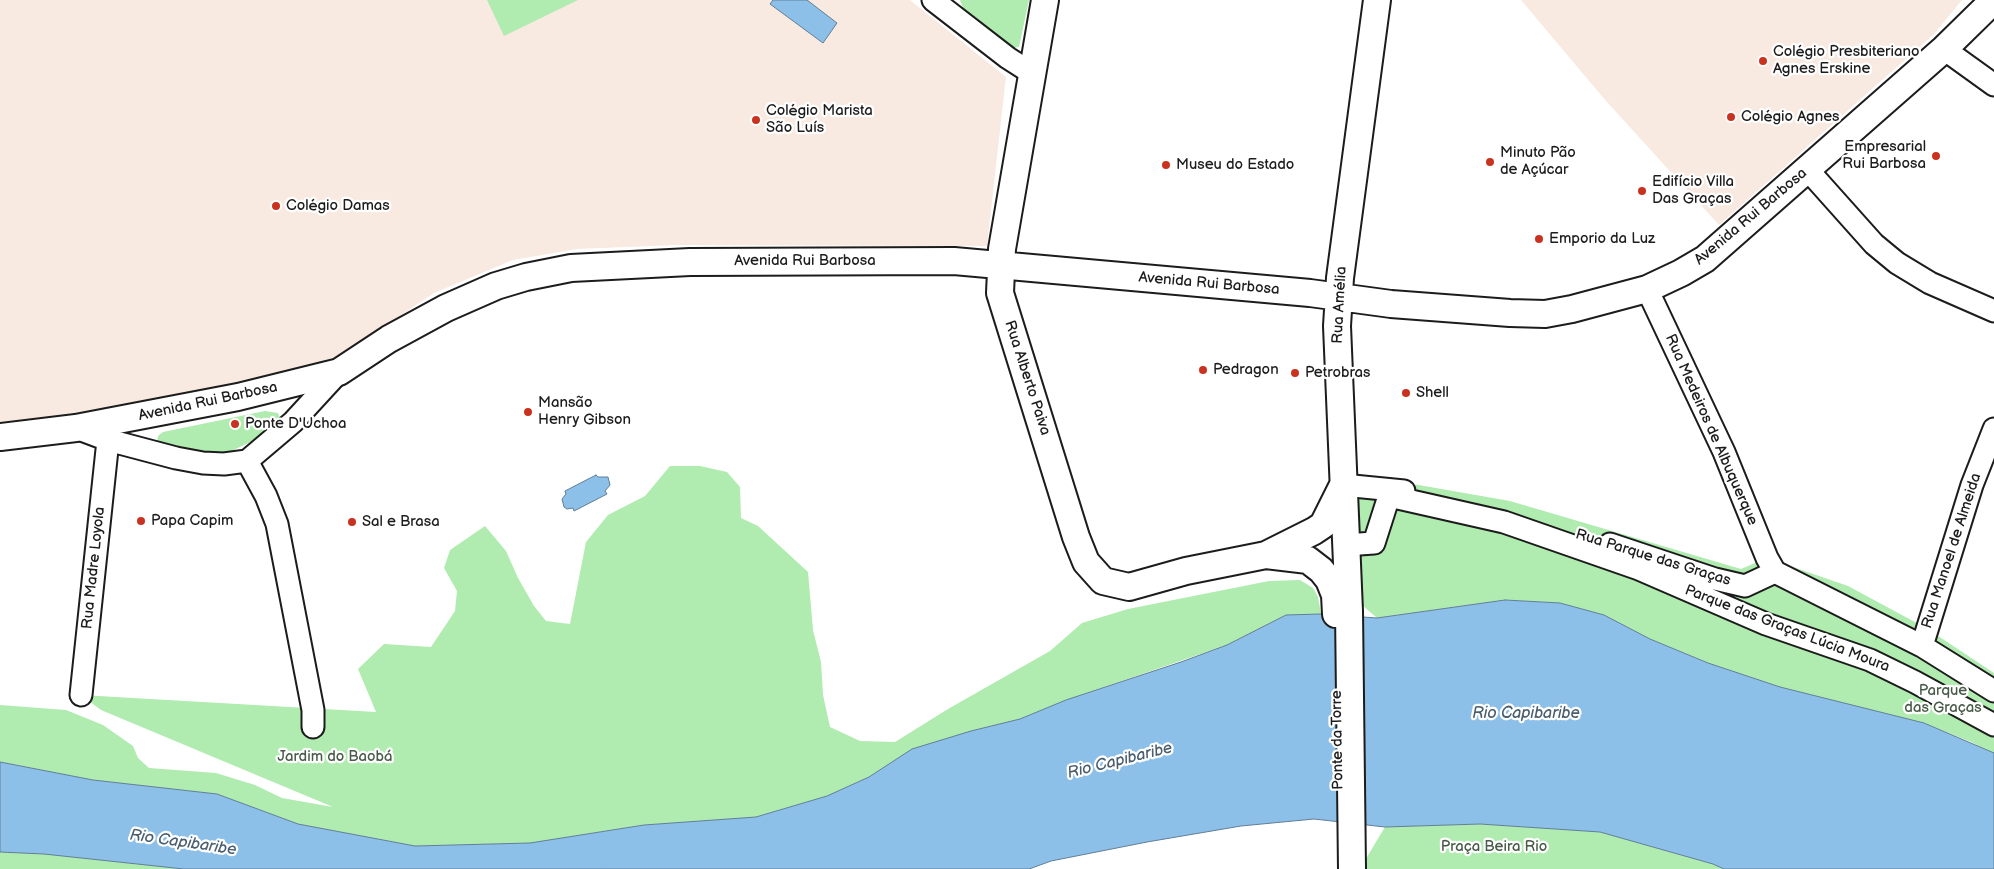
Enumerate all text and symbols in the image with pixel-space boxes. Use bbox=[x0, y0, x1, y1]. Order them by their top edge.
place label: Colégio Presbiteriano Agnes Erskine bbox=[1773, 43, 1919, 78]
marker: Colégio Presbiteriano Agnes Erskine bbox=[1757, 55, 1769, 67]
place label: Colégio Marista São Luís bbox=[766, 102, 873, 137]
place label: Colégio Agnes bbox=[1741, 108, 1839, 126]
marker: Colégio Agnes bbox=[1725, 111, 1737, 123]
marker: Colégio Marista São Luís bbox=[750, 114, 762, 126]
place label: Empresarial Rui Barbosa bbox=[1842, 138, 1926, 173]
place label: Minuto Pão de Açúcar bbox=[1500, 144, 1576, 179]
marker: Empresarial Rui Barbosa bbox=[1930, 150, 1942, 162]
place label: Museu do Estado bbox=[1176, 156, 1294, 174]
marker: Minuto Pão de Açúcar bbox=[1484, 156, 1496, 168]
marker: Museu do Estado bbox=[1160, 159, 1172, 171]
street label: Avenida Rui Barbosa bbox=[1691, 165, 1811, 269]
place label: Edifício Villa Das Graças bbox=[1652, 173, 1734, 208]
marker: Edifício Villa Das Graças bbox=[1636, 185, 1648, 197]
place label: Colégio Damas bbox=[286, 197, 390, 215]
marker: Colégio Damas bbox=[270, 200, 282, 212]
place label: Emporio da Luz bbox=[1549, 230, 1655, 248]
marker: Emporio da Luz bbox=[1533, 233, 1545, 245]
street label: Avenida Rui Barbosa bbox=[734, 252, 876, 270]
street label: Rua Amélia bbox=[1329, 266, 1351, 344]
street label: Avenida Rui Barbosa bbox=[1138, 269, 1280, 299]
street label: Rua Alberto Paiva bbox=[1000, 318, 1054, 438]
street label: Rua Medeiros de Albuquerque bbox=[1661, 332, 1761, 528]
place label: Pedragon bbox=[1213, 361, 1279, 379]
marker: Pedragon bbox=[1197, 364, 1209, 376]
place label: Petrobras bbox=[1305, 364, 1370, 382]
marker: Petrobras bbox=[1289, 367, 1301, 379]
street label: Avenida Rui Barbosa bbox=[137, 378, 279, 426]
place label: Shell bbox=[1416, 384, 1449, 402]
marker: Shell bbox=[1400, 387, 1412, 399]
place label: Mansão Henry Gibson bbox=[538, 394, 631, 429]
marker: Mansão Henry Gibson bbox=[522, 406, 534, 418]
place label: Ponte D'Uchoa bbox=[245, 415, 346, 433]
marker: Ponte D'Uchoa bbox=[229, 418, 241, 430]
street label: Rua Manoel de Almeida bbox=[1918, 471, 1986, 631]
street label: Rua Madre Loyola bbox=[79, 506, 109, 630]
place label: Papa Capim bbox=[151, 512, 233, 530]
place label: Sal e Brasa bbox=[362, 513, 440, 531]
marker: Papa Capim bbox=[135, 515, 147, 527]
marker: Sal e Brasa bbox=[346, 516, 358, 528]
street label: Rua Parque das Graças bbox=[1573, 526, 1733, 590]
street label: Parque das Graças Lúcia Moura bbox=[1682, 582, 1892, 676]
park label: Parque das Graças bbox=[1904, 682, 1982, 717]
street label: Ponte da Torre bbox=[1328, 690, 1348, 790]
water label: Rio Capibaribe bbox=[1472, 704, 1580, 724]
water label: Rio Capibaribe bbox=[1066, 739, 1174, 783]
park label: Jardim do Baobá bbox=[277, 748, 393, 766]
water label: Rio Capibaribe bbox=[128, 826, 238, 860]
park label: Praça Beira Rio bbox=[1441, 838, 1547, 856]

